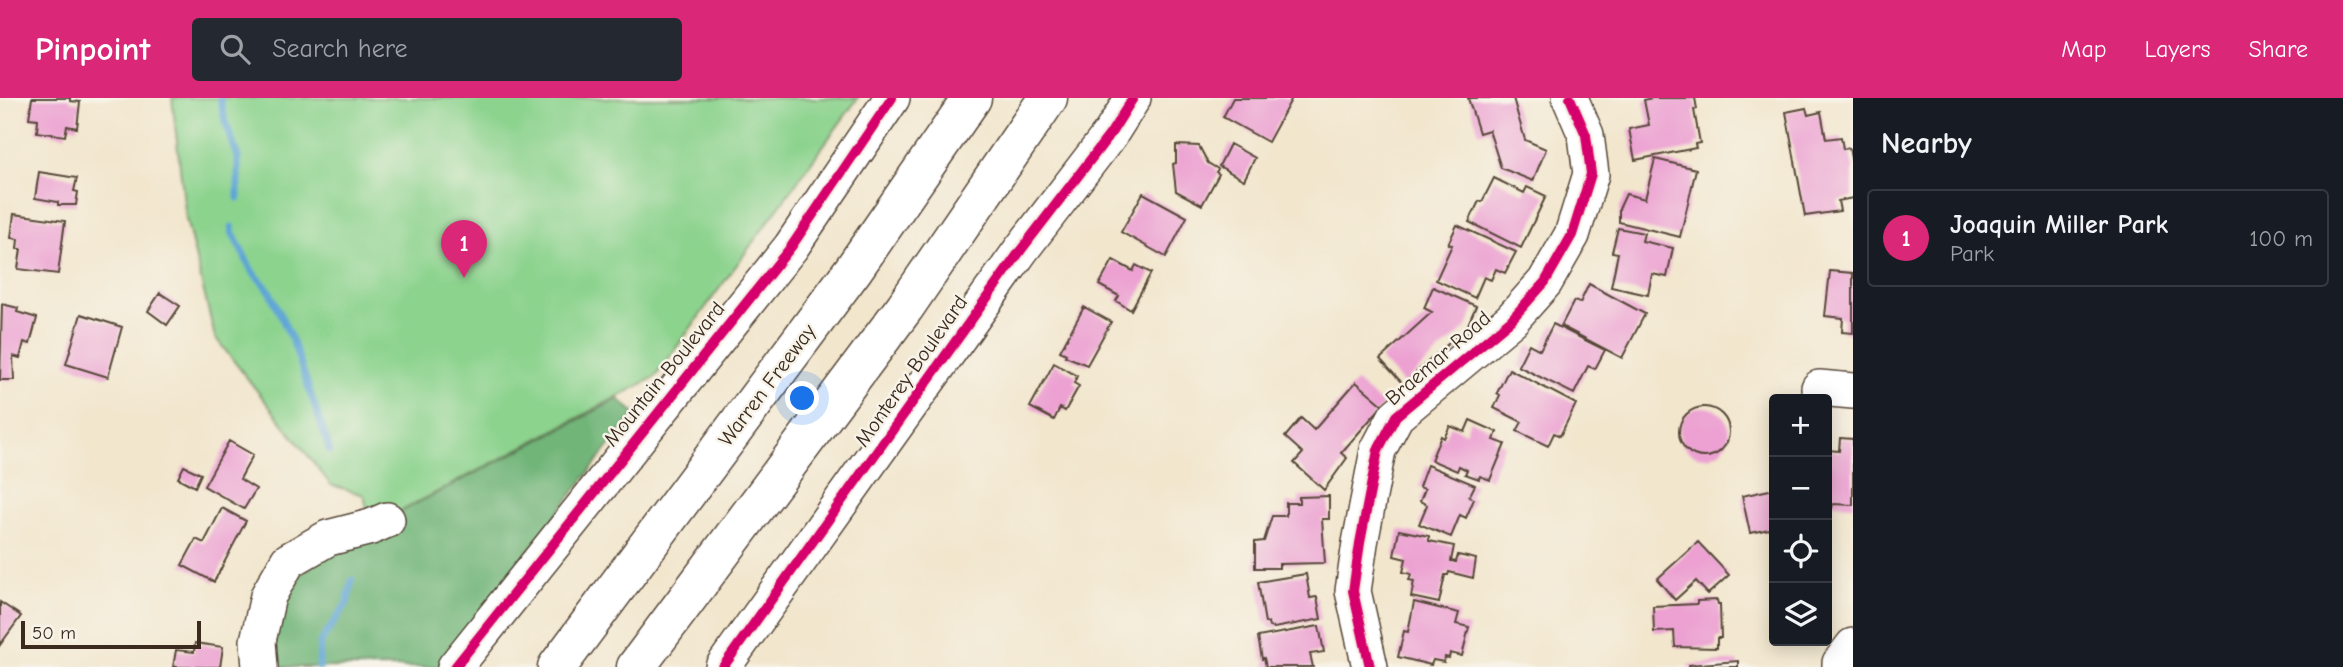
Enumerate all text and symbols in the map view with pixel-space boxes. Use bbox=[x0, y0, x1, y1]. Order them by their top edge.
search box bbox=[192, 18, 682, 81]
text: Pinpoint bbox=[35, 30, 150, 68]
icon: search bbox=[216, 30, 254, 68]
text: Search here bbox=[272, 34, 408, 64]
text: Map bbox=[2061, 35, 2107, 63]
text: Layers bbox=[2145, 35, 2210, 63]
text: Share bbox=[2248, 35, 2308, 63]
text: Nearby bbox=[1881, 126, 1972, 161]
text: Joaquin Miller Park bbox=[1950, 210, 2168, 240]
pin: 1 bbox=[441, 220, 487, 278]
text: 1 bbox=[1901, 225, 1911, 252]
text: 100 m bbox=[2249, 225, 2313, 252]
text: Park bbox=[1950, 240, 1994, 267]
street label: Monterey Boulevard bbox=[850, 291, 972, 451]
street label: Mountain Boulevard bbox=[598, 297, 730, 451]
street label: Braemar Road bbox=[1381, 306, 1495, 410]
street label: Warren Freeway bbox=[713, 319, 821, 451]
your location bbox=[785, 381, 819, 415]
map controls bbox=[1769, 394, 1832, 646]
button: + bbox=[1769, 394, 1832, 457]
button: − bbox=[1769, 457, 1832, 520]
button: locate bbox=[1769, 520, 1832, 583]
button: layers bbox=[1769, 583, 1832, 646]
scale bar bbox=[21, 618, 201, 650]
text: 50 m bbox=[32, 622, 76, 644]

